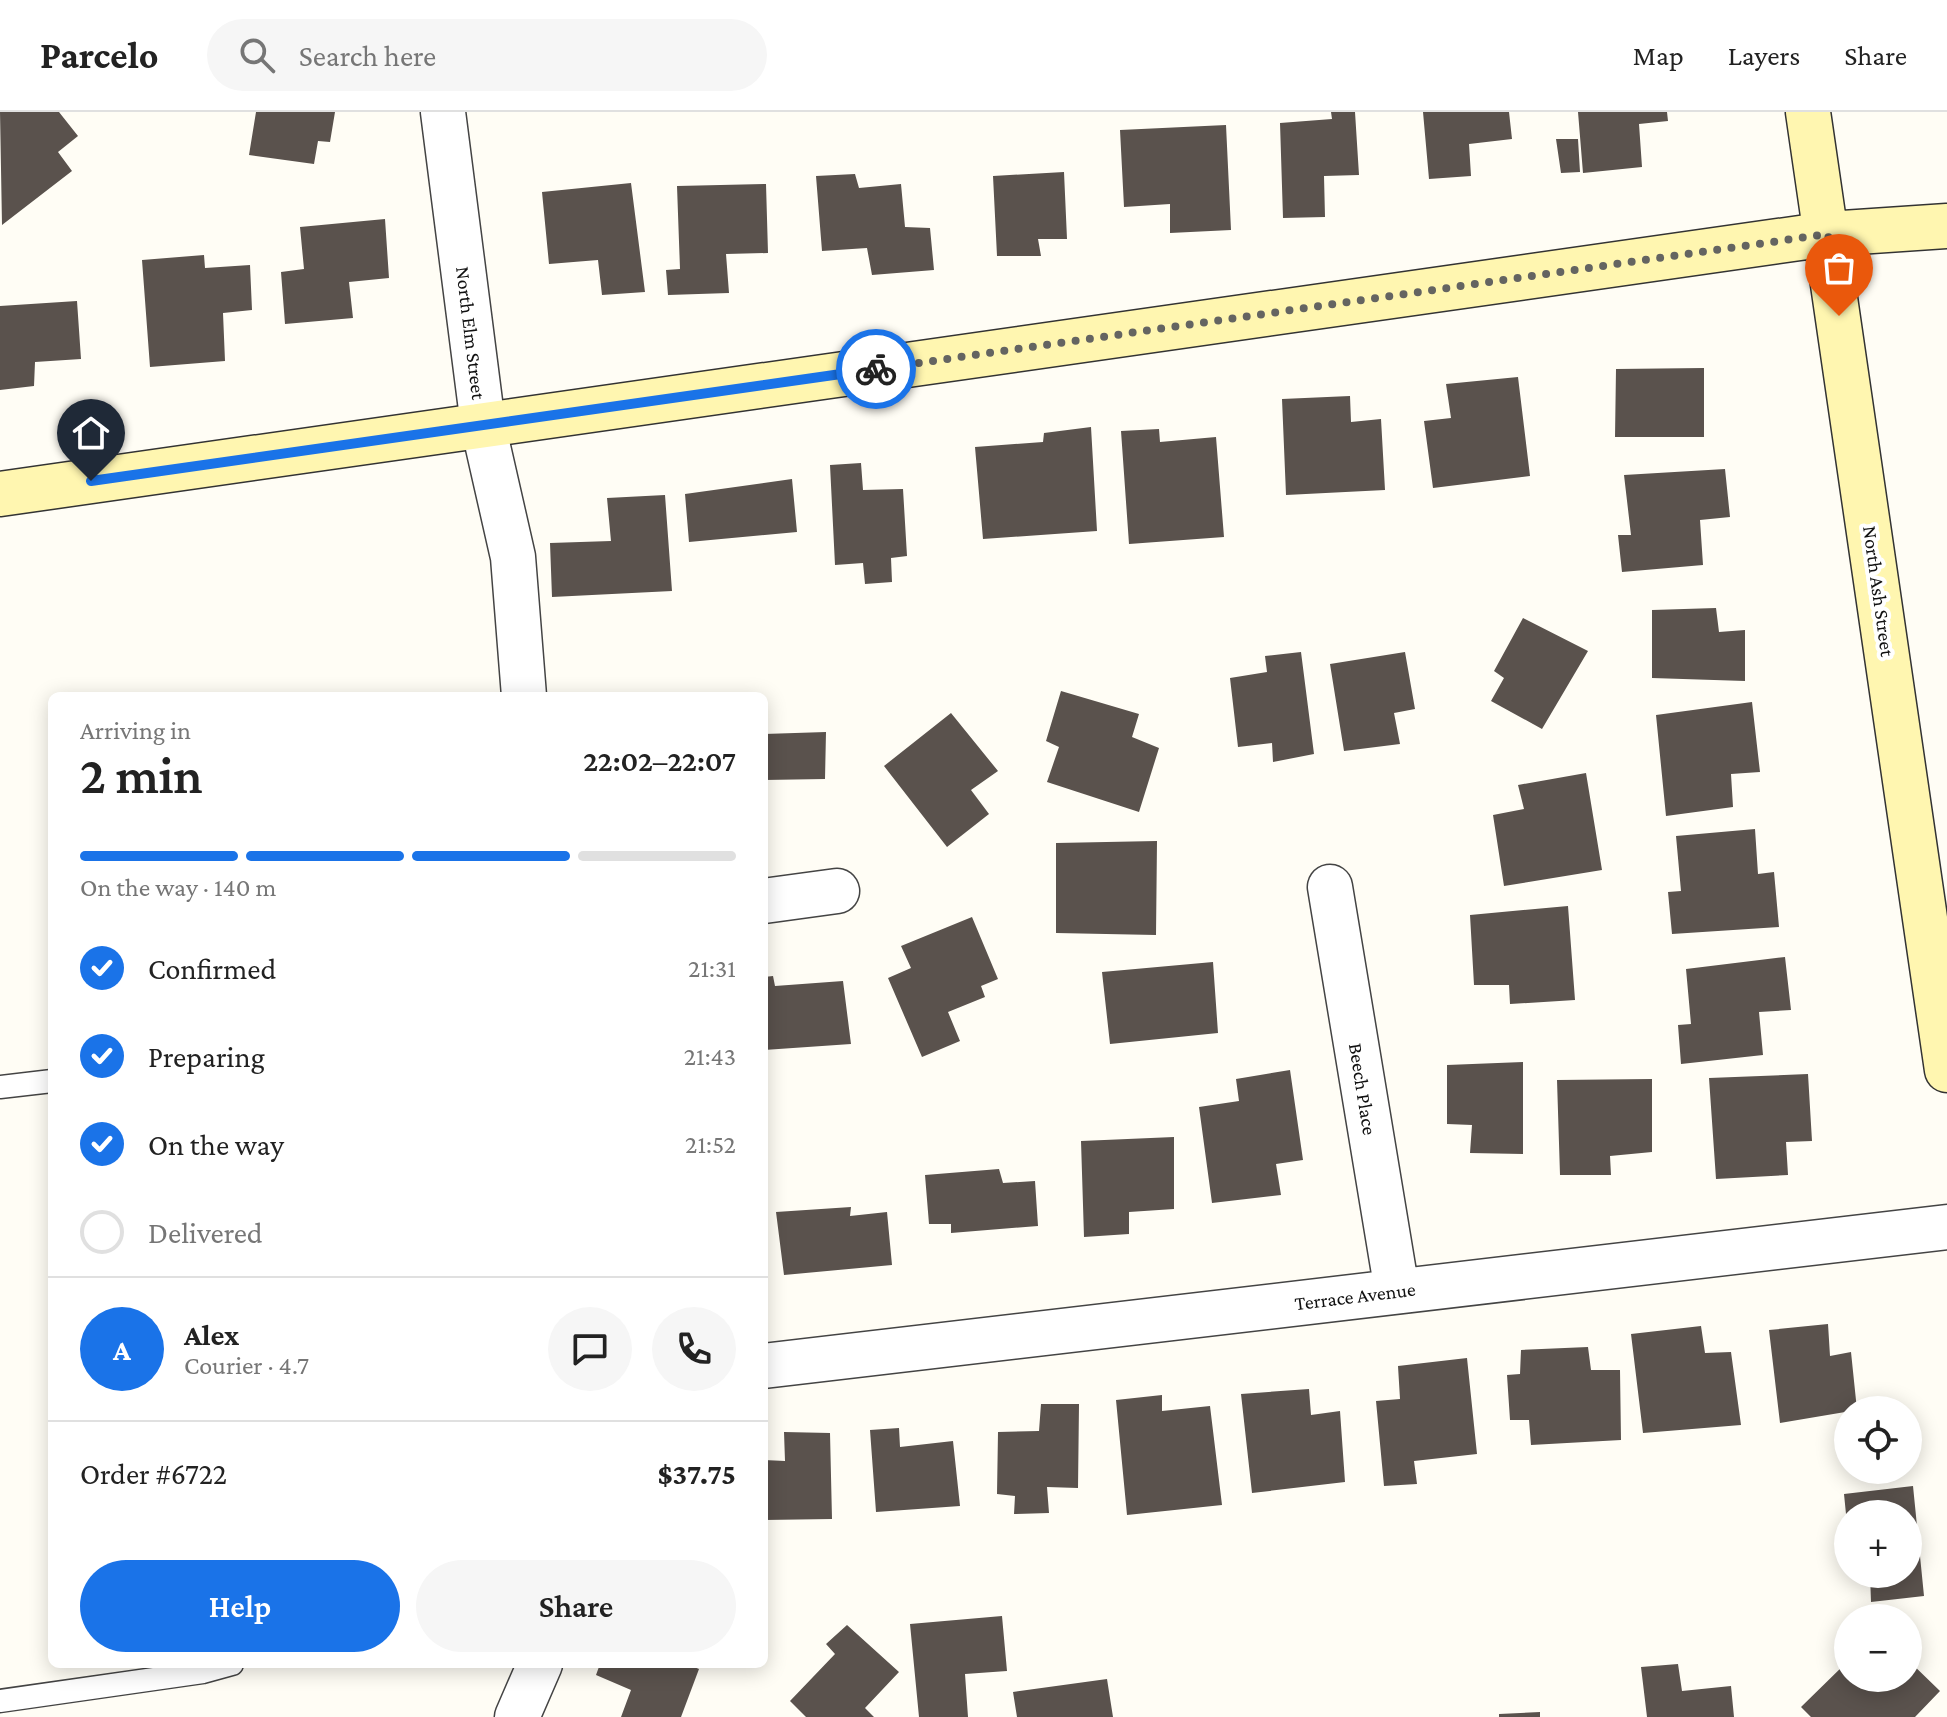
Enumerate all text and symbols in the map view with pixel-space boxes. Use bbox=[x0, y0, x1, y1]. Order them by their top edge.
search box bbox=[207, 19, 767, 91]
icon: search bbox=[235, 33, 279, 77]
text: Parcelo bbox=[40, 34, 159, 76]
text: Search here bbox=[299, 39, 436, 72]
text: Map bbox=[1633, 40, 1684, 71]
text: Layers bbox=[1728, 40, 1800, 71]
text: Share bbox=[1844, 40, 1907, 71]
pin bbox=[1805, 234, 1873, 316]
icon: bag bbox=[1817, 246, 1861, 290]
street label: North Elm Street bbox=[452, 265, 490, 401]
courier bbox=[836, 329, 916, 409]
icon: bike bbox=[854, 347, 898, 391]
pin bbox=[57, 399, 125, 481]
icon: home bbox=[69, 411, 113, 455]
street label: North Ash Street bbox=[1859, 524, 1899, 658]
text: Arriving in bbox=[80, 716, 191, 745]
text: 22:02–22:07 bbox=[583, 744, 736, 777]
text: 2 min bbox=[80, 746, 203, 804]
text: On the way · 140 m bbox=[80, 873, 276, 902]
icon: check bbox=[80, 946, 124, 990]
text: Confirmed bbox=[148, 952, 276, 985]
text: 21:31 bbox=[688, 954, 736, 983]
icon: check bbox=[80, 1034, 124, 1078]
text: Preparing bbox=[148, 1040, 265, 1073]
street label: Beech Place bbox=[1345, 1041, 1381, 1137]
text: 21:43 bbox=[684, 1042, 736, 1071]
icon: check bbox=[80, 1122, 124, 1166]
text: On the way bbox=[148, 1128, 284, 1161]
text: 21:52 bbox=[685, 1130, 736, 1159]
text: Delivered bbox=[148, 1216, 263, 1249]
street label: Terrace Avenue bbox=[1293, 1278, 1417, 1314]
button: chat bbox=[548, 1307, 632, 1391]
button: phone bbox=[652, 1307, 736, 1391]
text: Alex bbox=[184, 1318, 239, 1351]
text: A bbox=[113, 1333, 131, 1366]
text: Courier · 4.7 bbox=[184, 1351, 309, 1380]
map controls bbox=[1834, 1396, 1922, 1692]
button: locate bbox=[1834, 1396, 1922, 1484]
text: Order #6722 bbox=[80, 1457, 227, 1490]
text: $37.75 bbox=[657, 1457, 736, 1490]
button: + bbox=[1834, 1500, 1922, 1588]
button: Help bbox=[80, 1560, 400, 1652]
button: Share bbox=[416, 1560, 736, 1652]
button: − bbox=[1834, 1604, 1922, 1692]

